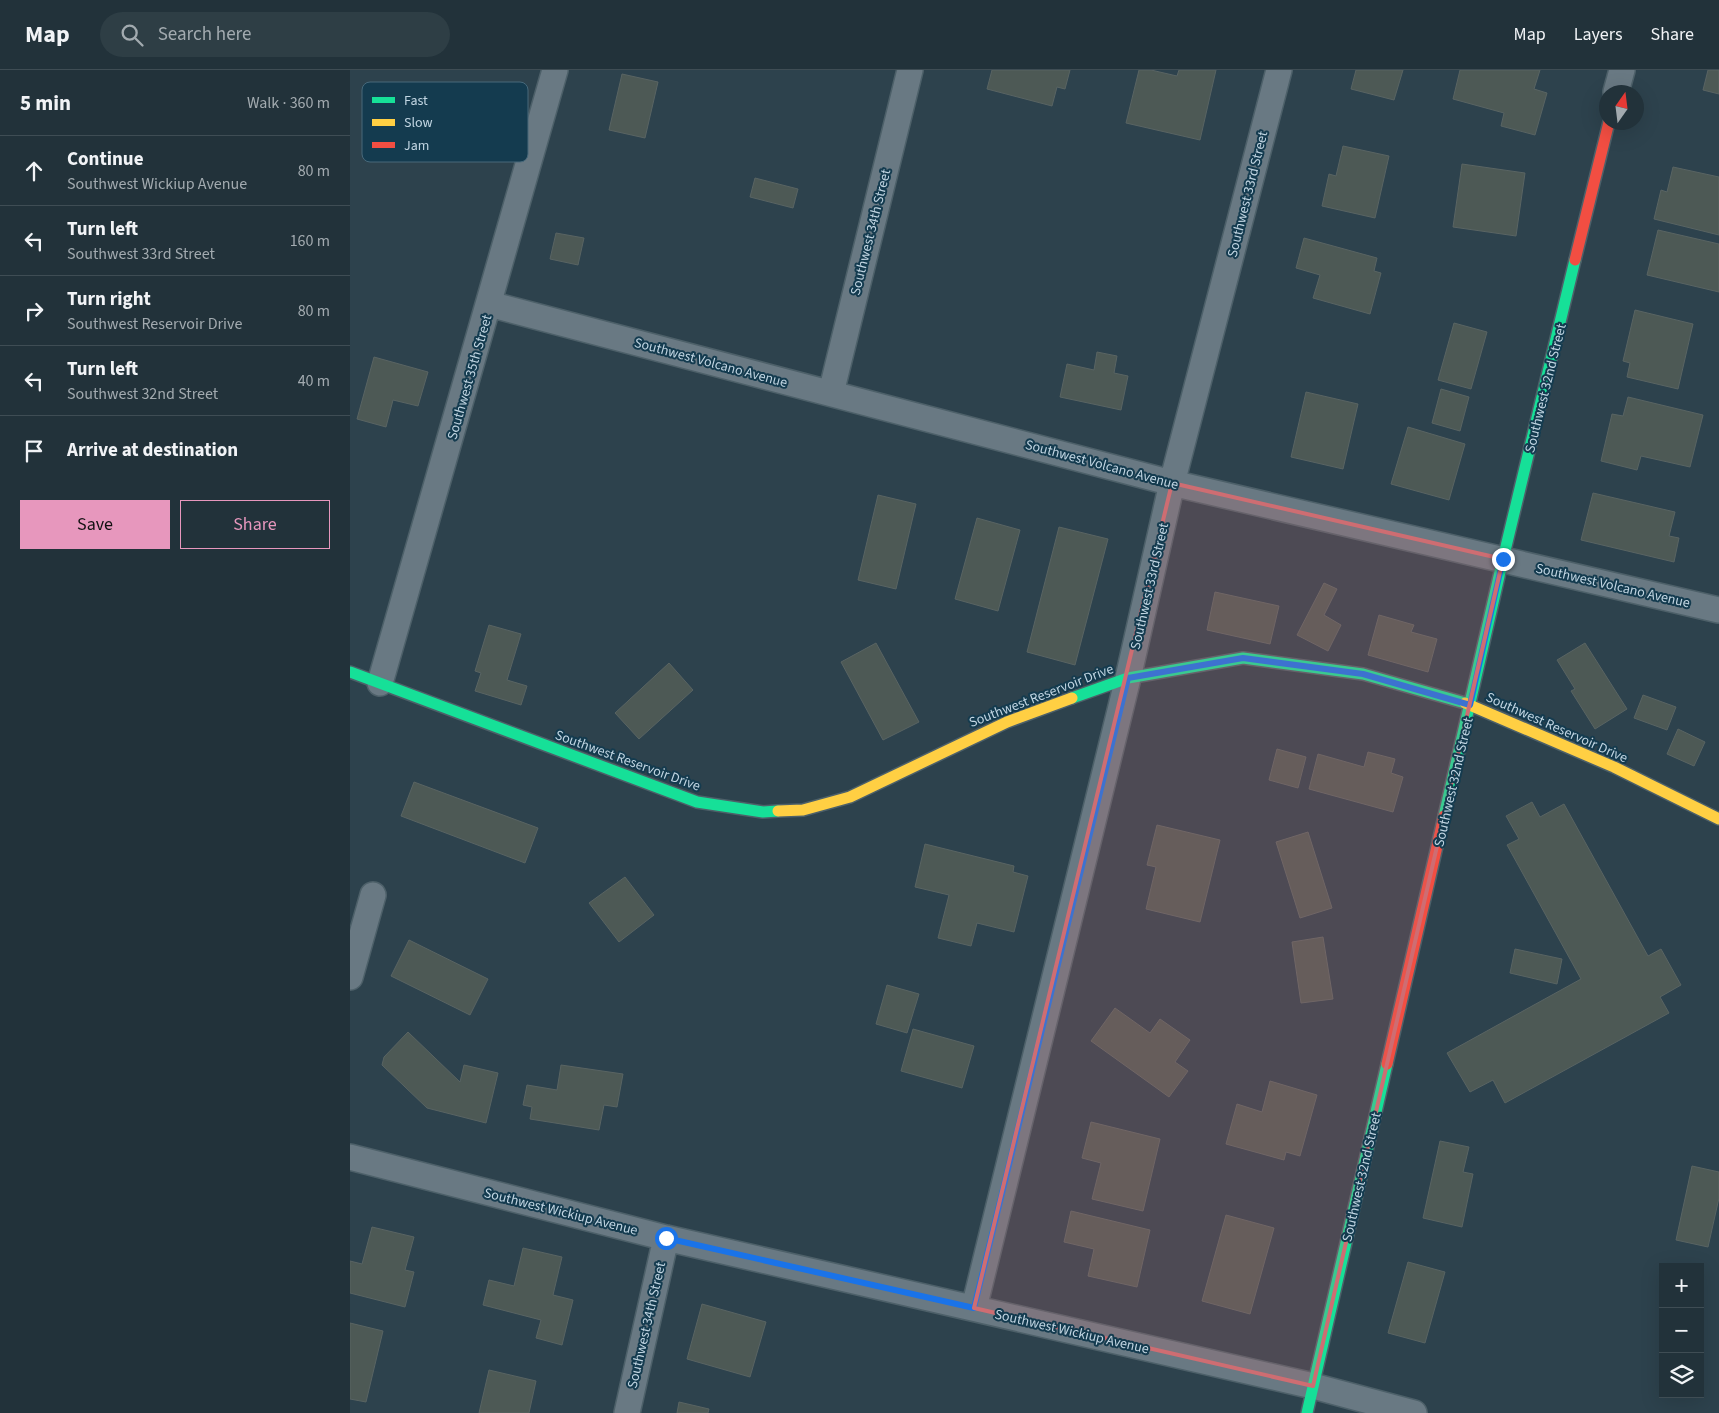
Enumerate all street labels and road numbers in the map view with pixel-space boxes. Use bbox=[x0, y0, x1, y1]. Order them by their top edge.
street label: Southwest 33rd Street bbox=[1223, 129, 1273, 259]
street label: Southwest 34th Street bbox=[846, 167, 896, 297]
street label: Southwest 35th Street bbox=[443, 312, 497, 442]
street label: Southwest 32nd Street bbox=[1520, 321, 1572, 455]
street label: Southwest Volcano Avenue bbox=[632, 333, 790, 393]
street label: Southwest Volcano Avenue bbox=[1023, 435, 1181, 495]
street label: Southwest 33rd Street bbox=[1126, 521, 1174, 652]
street label: Southwest Volcano Avenue bbox=[1534, 558, 1692, 613]
street label: Southwest Reservoir Drive bbox=[966, 659, 1117, 733]
street label: Southwest Reservoir Drive bbox=[1482, 688, 1631, 768]
street label: Southwest 32nd Street bbox=[1429, 715, 1479, 849]
street label: Southwest Reservoir Drive bbox=[552, 725, 703, 797]
street label: Southwest 32nd Street bbox=[1337, 1110, 1387, 1244]
street label: Southwest Wickiup Avenue bbox=[482, 1183, 640, 1241]
street label: Southwest 34th Street bbox=[623, 1260, 671, 1390]
street label: Southwest Wickiup Avenue bbox=[993, 1304, 1151, 1359]

